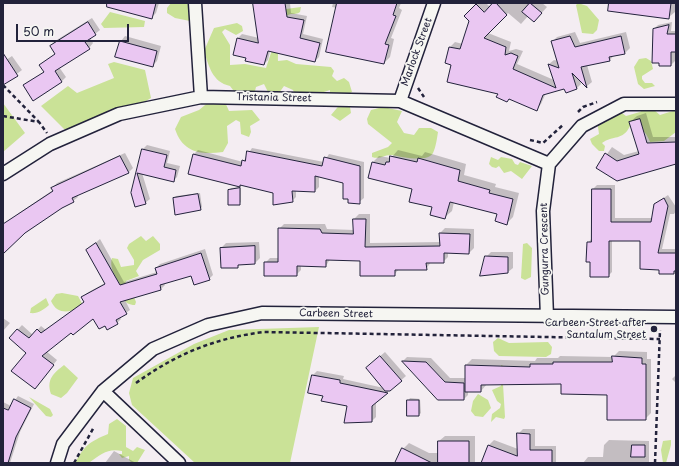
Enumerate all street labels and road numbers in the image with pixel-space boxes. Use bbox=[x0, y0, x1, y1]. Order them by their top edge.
street label: Marlock Street bbox=[399, 16, 435, 88]
street label: Tristania Street bbox=[236, 91, 312, 105]
street label: Gungurra Crescent bbox=[538, 203, 552, 295]
street label: Carbeen Street bbox=[299, 307, 373, 321]

